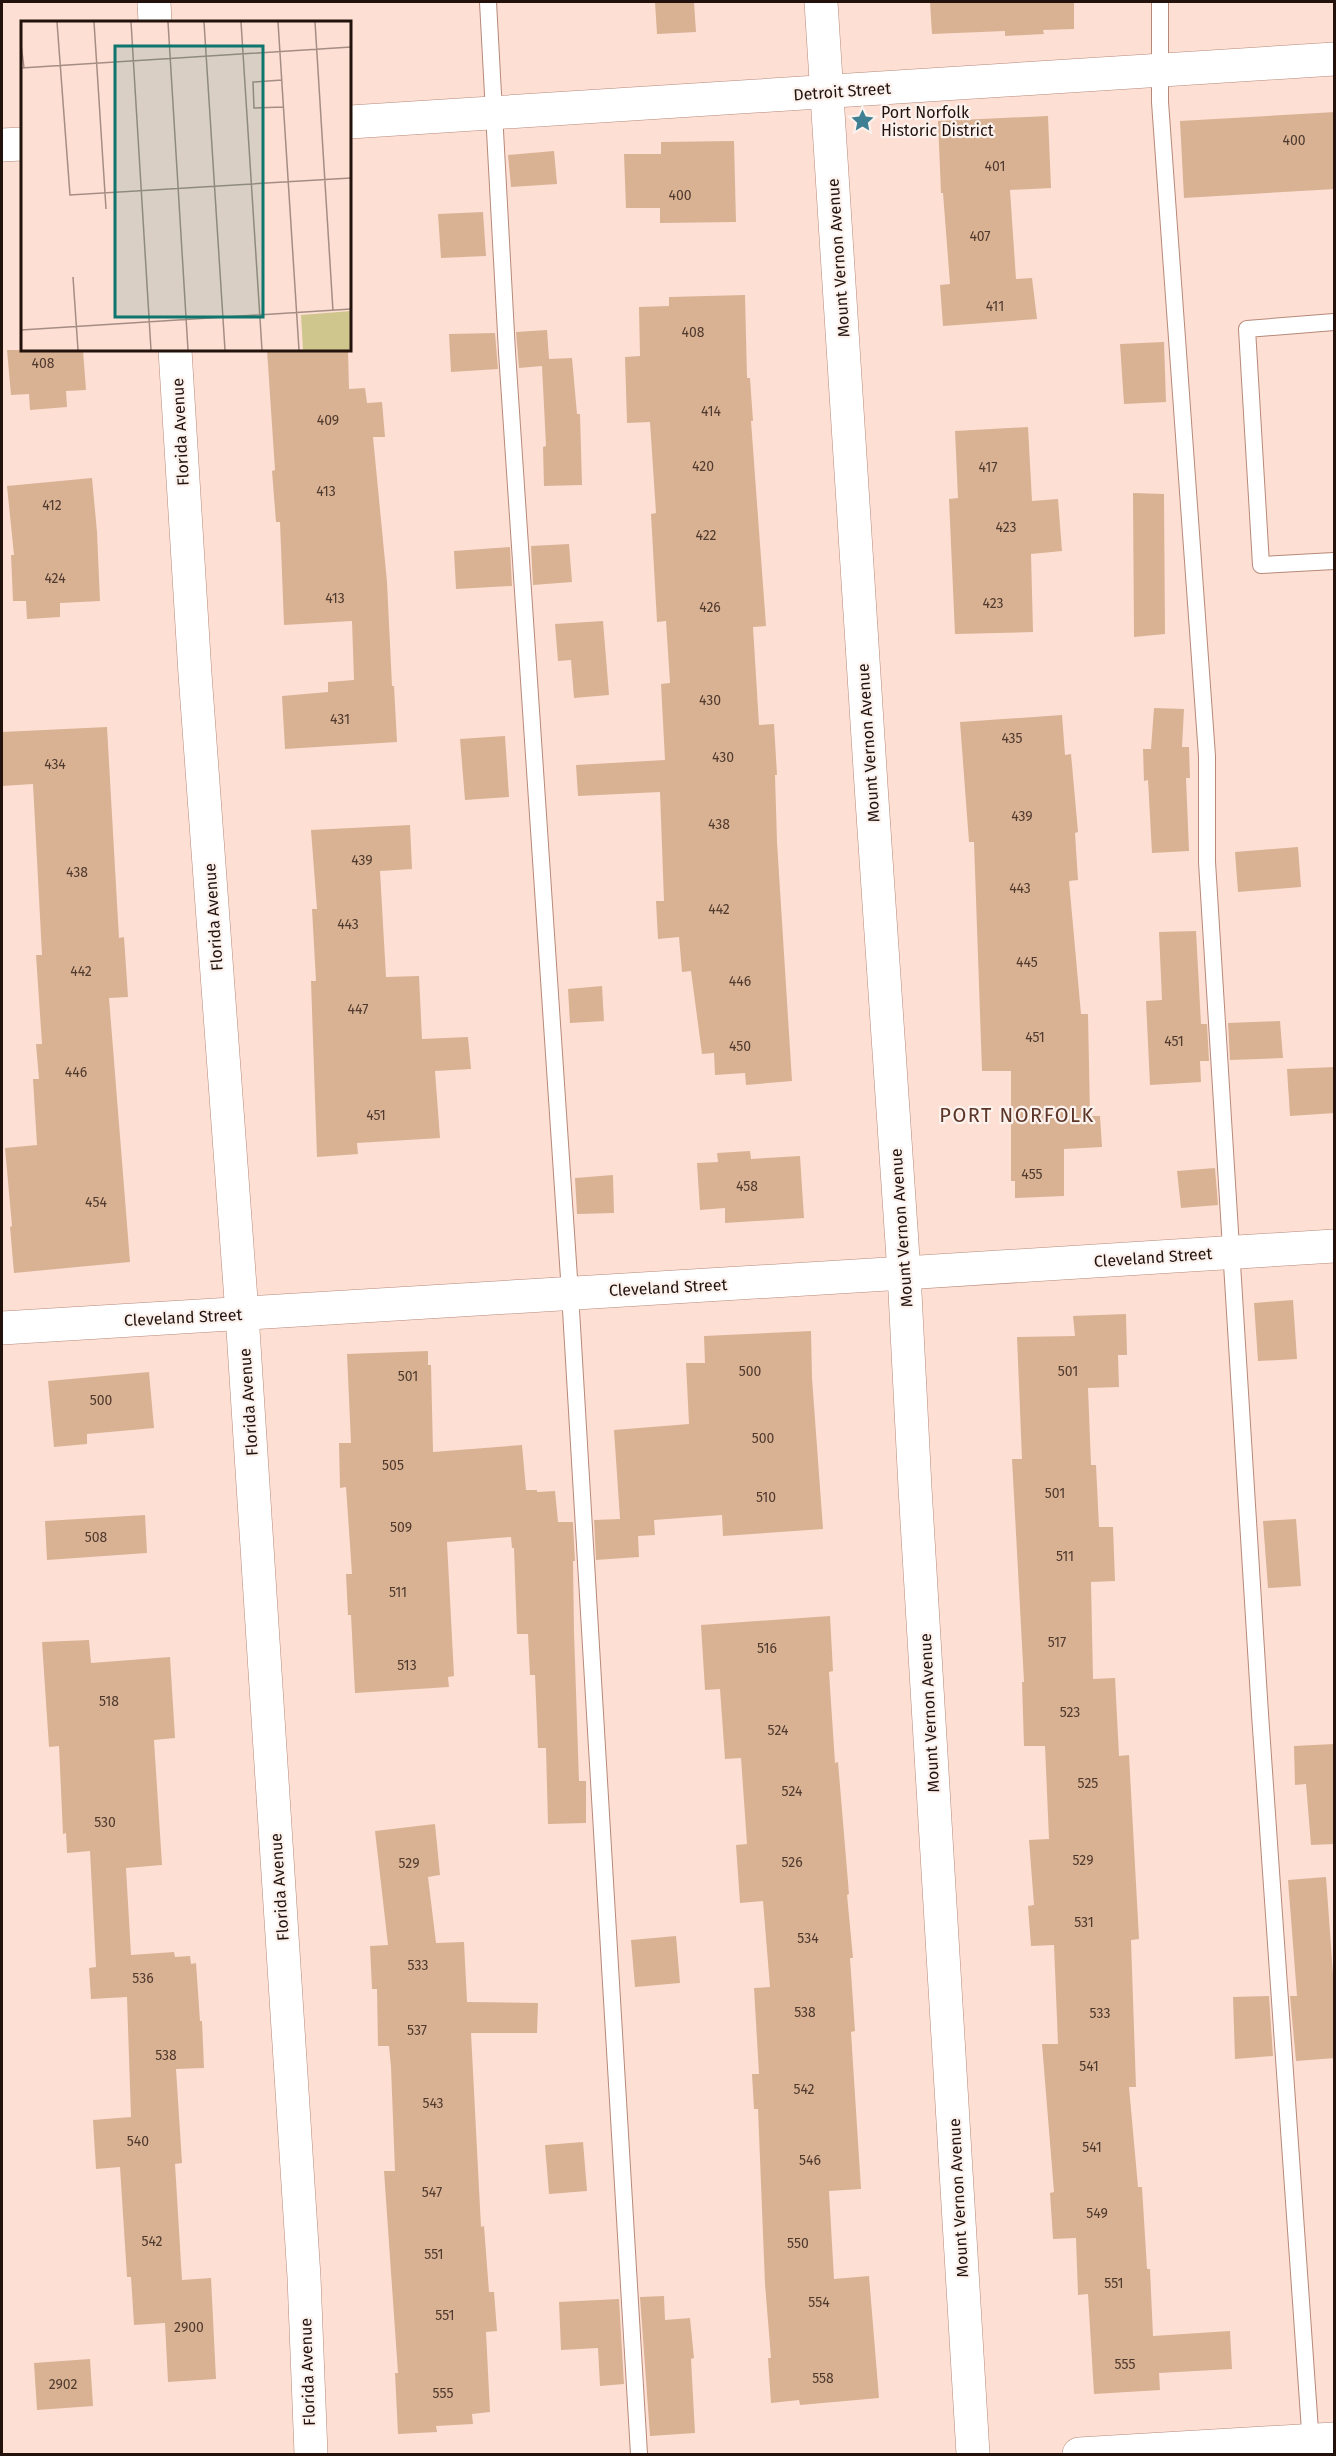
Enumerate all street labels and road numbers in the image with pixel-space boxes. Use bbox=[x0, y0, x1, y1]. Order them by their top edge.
street label: Detroit Street bbox=[793, 79, 892, 104]
street label: Mount Vernon Avenue bbox=[823, 178, 854, 338]
street label: Florida Avenue bbox=[168, 378, 193, 486]
street label: Mount Vernon Avenue bbox=[853, 663, 884, 823]
street label: Florida Avenue bbox=[200, 862, 227, 971]
street label: Mount Vernon Avenue bbox=[886, 1148, 917, 1308]
street label: Cleveland Street bbox=[1093, 1244, 1213, 1271]
street label: Cleveland Street bbox=[608, 1275, 728, 1300]
street label: Cleveland Street bbox=[123, 1305, 243, 1330]
street label: Florida Avenue bbox=[235, 1347, 262, 1456]
street label: Mount Vernon Avenue bbox=[916, 1633, 943, 1793]
street label: Florida Avenue bbox=[266, 1832, 293, 1941]
street label: Mount Vernon Avenue bbox=[945, 2118, 972, 2278]
street label: Florida Avenue bbox=[296, 2318, 319, 2426]

